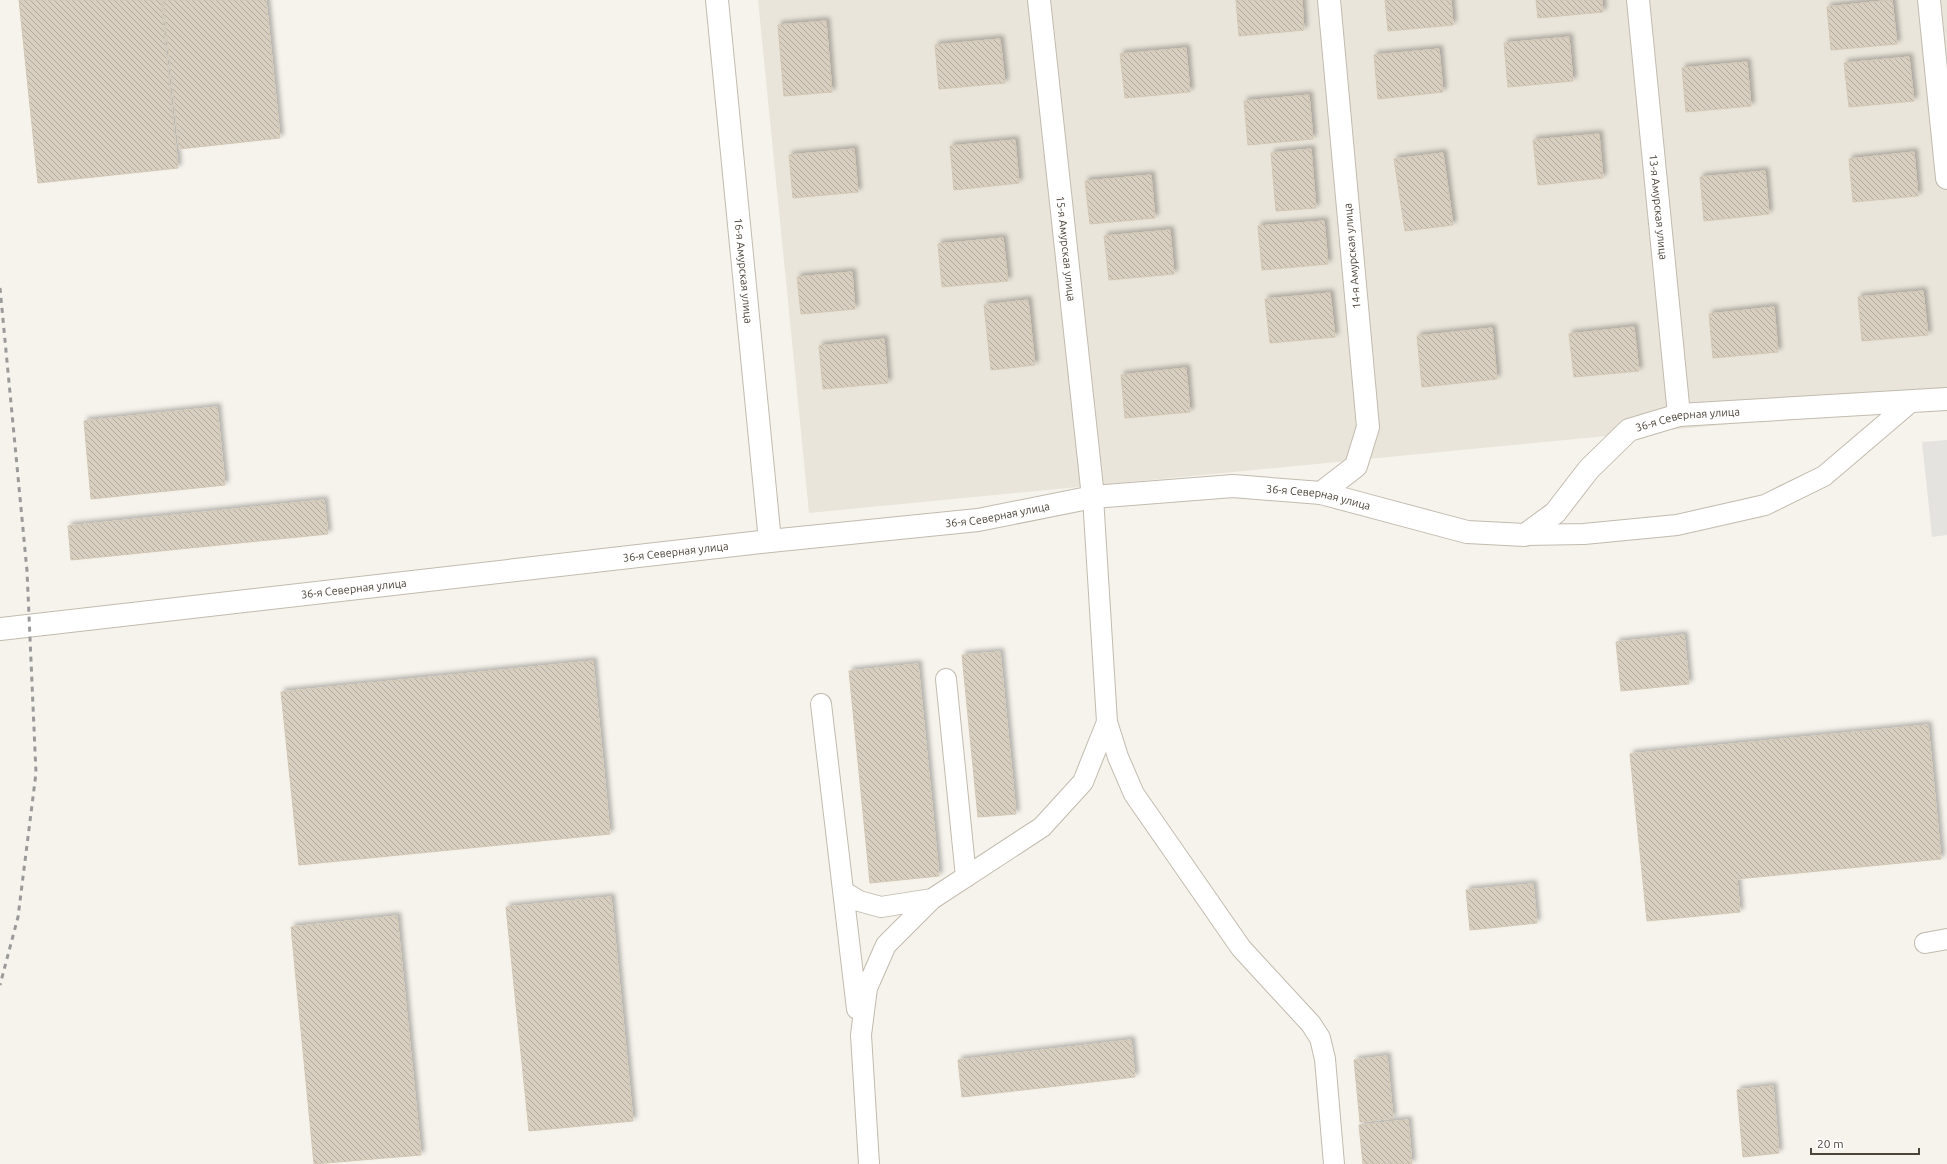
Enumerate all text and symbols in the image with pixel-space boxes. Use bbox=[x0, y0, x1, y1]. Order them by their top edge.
street label: 13-я Амурская улица bbox=[1647, 154, 1670, 260]
street label: 15-я Амурская улица bbox=[1054, 195, 1078, 302]
street label: 14-я Амурская улица bbox=[1341, 203, 1363, 309]
street label: 16-я Амурская улица bbox=[732, 217, 755, 324]
street label: 36-я Северная улица bbox=[1634, 405, 1740, 434]
street label: 36-я Северная улица bbox=[1266, 483, 1372, 512]
street label: 36-я Северная улица bbox=[944, 500, 1051, 529]
street label: 36-я Северная улица bbox=[622, 540, 729, 564]
street label: 36-я Северная улица bbox=[300, 577, 407, 601]
scale bar bbox=[1811, 1130, 1919, 1156]
text: 20 m bbox=[1817, 1137, 1844, 1150]

